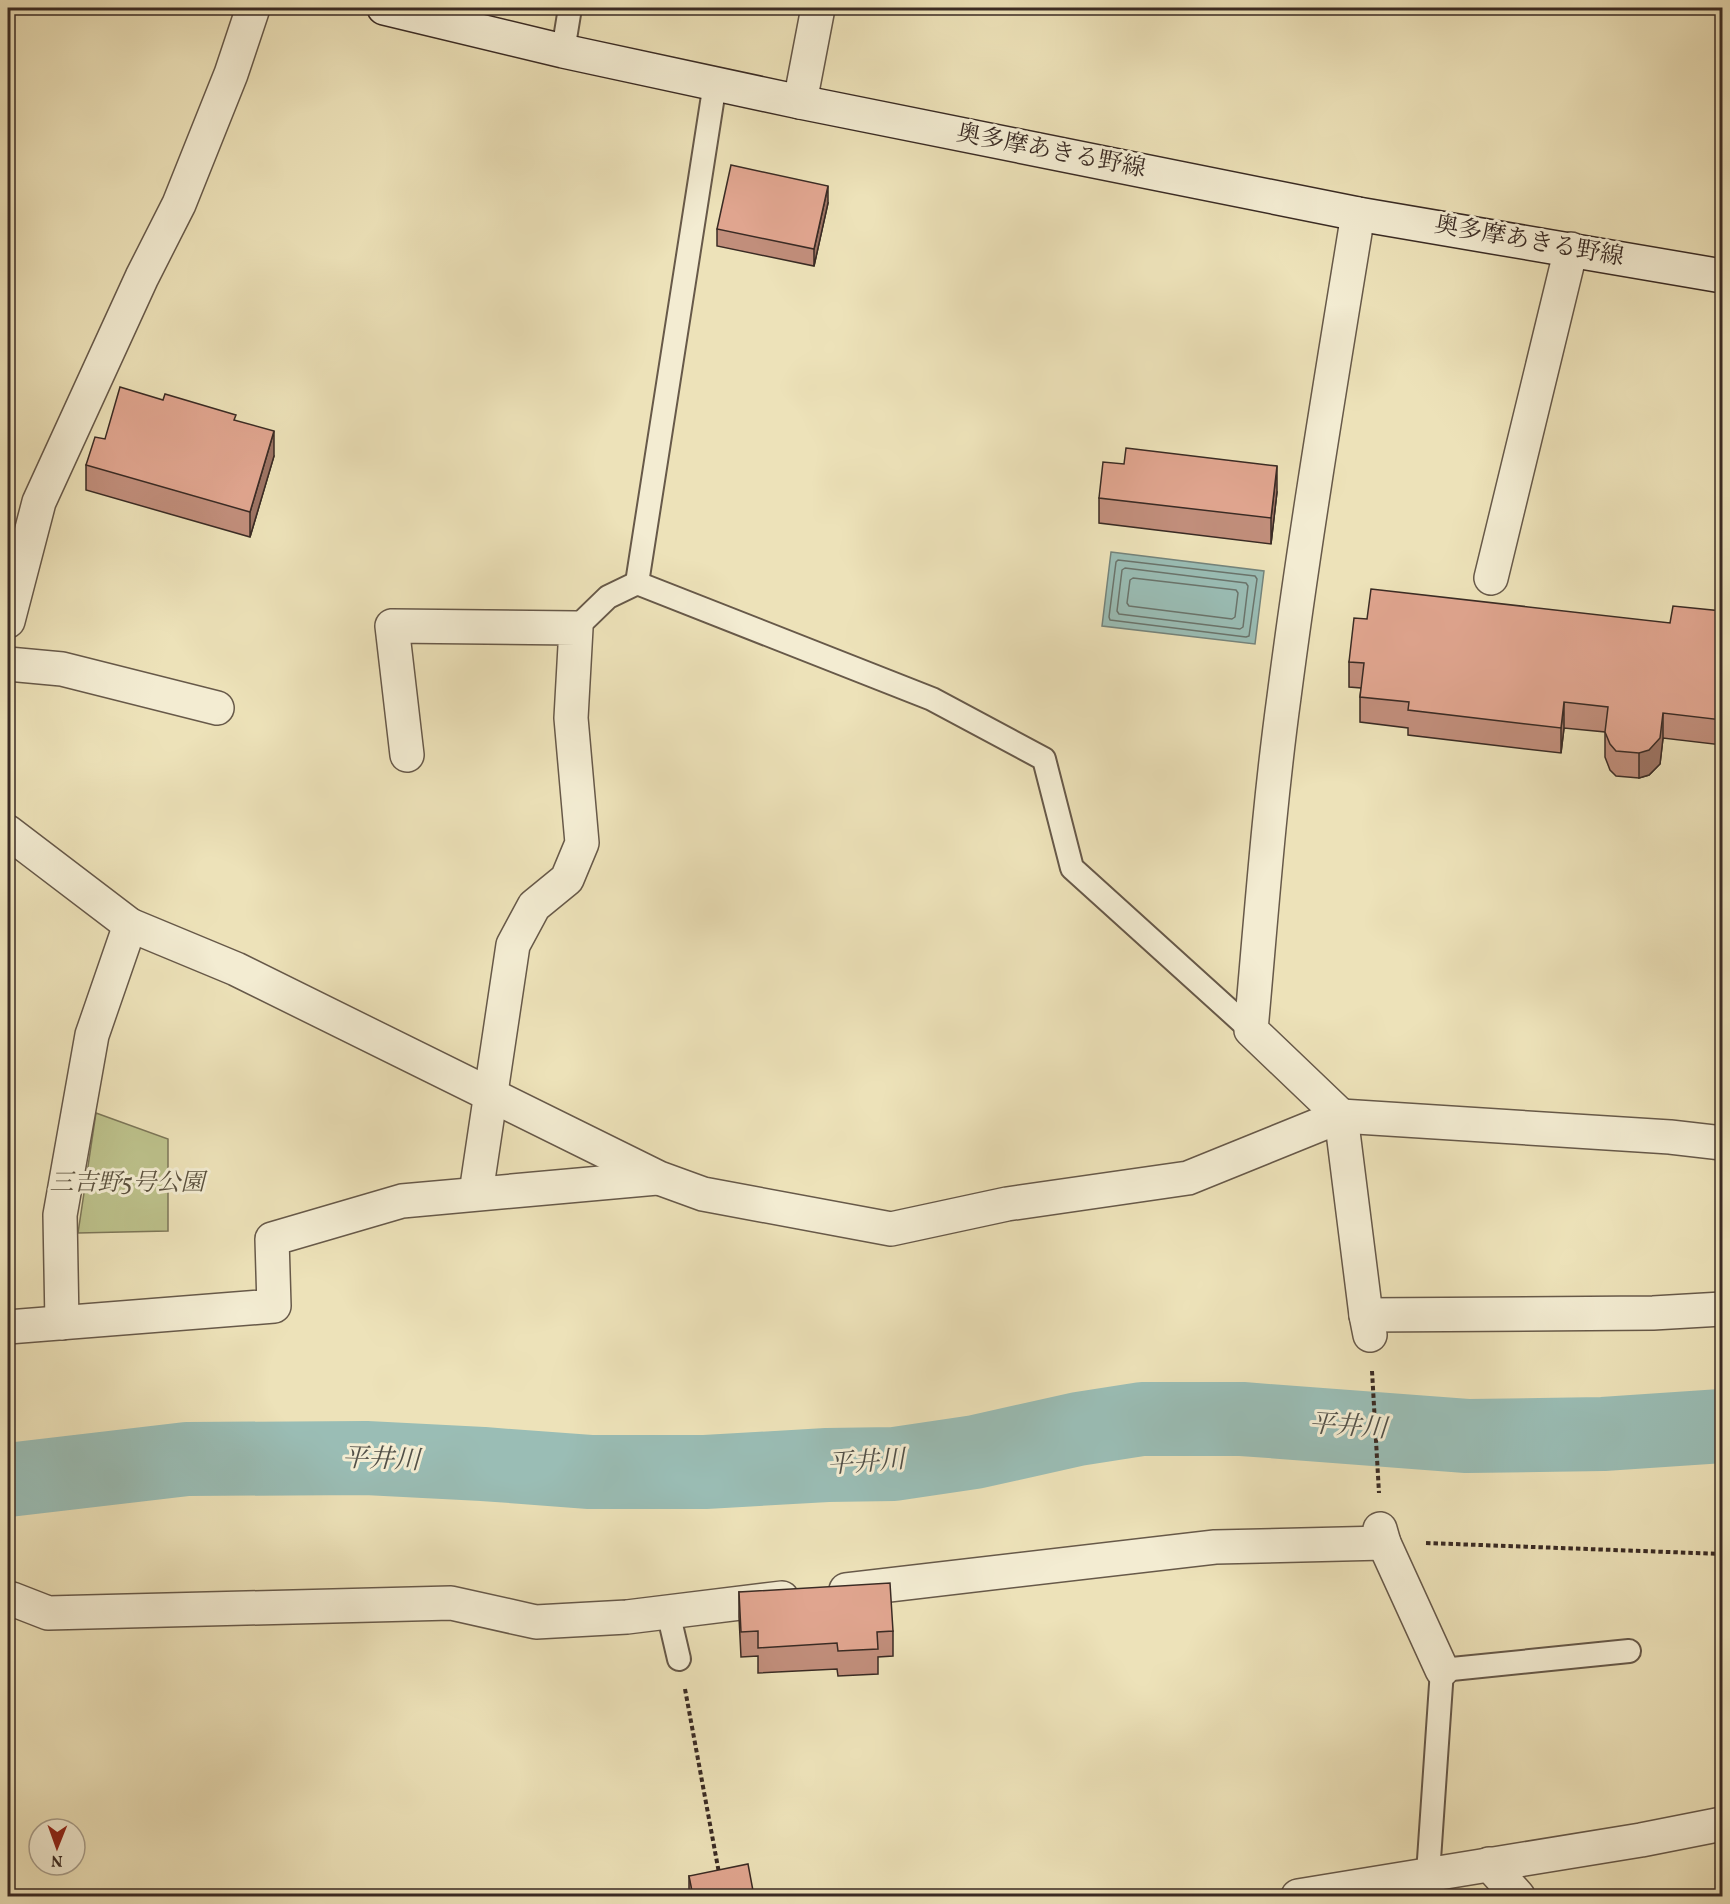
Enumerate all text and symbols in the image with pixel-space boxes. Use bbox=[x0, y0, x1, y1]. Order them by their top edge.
street label: 奥多摩あきる野線 bbox=[954, 117, 1148, 187]
street label: 奥多摩あきる野線 bbox=[1432, 209, 1626, 275]
park label: 三吉野5号公園 bbox=[49, 1167, 209, 1201]
water label: 平井川 bbox=[1308, 1406, 1391, 1448]
water label: 平井川 bbox=[341, 1441, 424, 1479]
water label: 平井川 bbox=[826, 1442, 909, 1484]
north arrow bbox=[27, 1817, 87, 1877]
text: N bbox=[50, 1849, 63, 1871]

